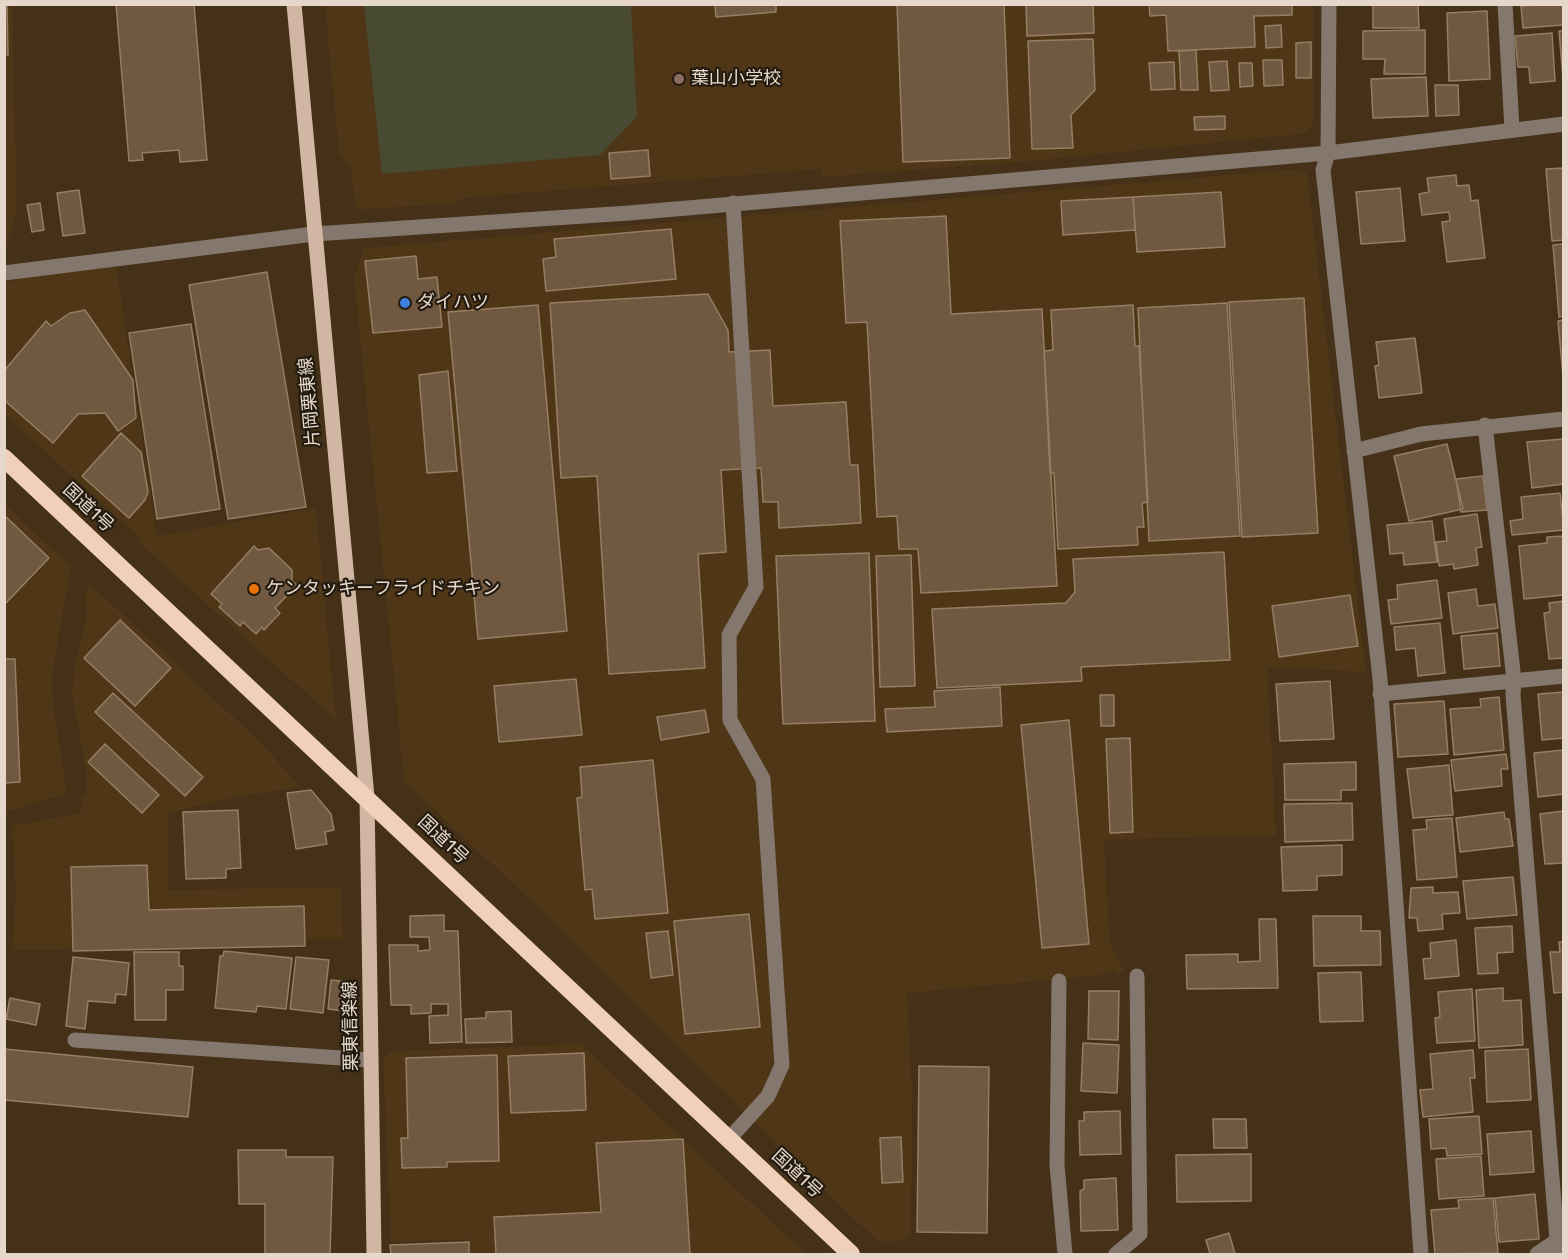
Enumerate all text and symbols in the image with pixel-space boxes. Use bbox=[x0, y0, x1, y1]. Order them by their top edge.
place label: 葉山小学校 bbox=[691, 68, 781, 90]
marker: 葉山小学校 bbox=[672, 72, 686, 86]
place label: ダイハツ bbox=[417, 292, 489, 314]
marker: ダイハツ bbox=[398, 296, 412, 310]
street label: 片岡栗東線 bbox=[295, 356, 325, 448]
street label: 国道1号 bbox=[58, 479, 118, 537]
place label: ケンタッキーフライドチキン bbox=[266, 578, 500, 600]
marker: ケンタッキーフライドチキン bbox=[247, 582, 261, 596]
street label: 国道1号 bbox=[413, 811, 473, 869]
street label: 栗東信楽線 bbox=[339, 981, 363, 1071]
street label: 国道1号 bbox=[767, 1145, 827, 1203]

